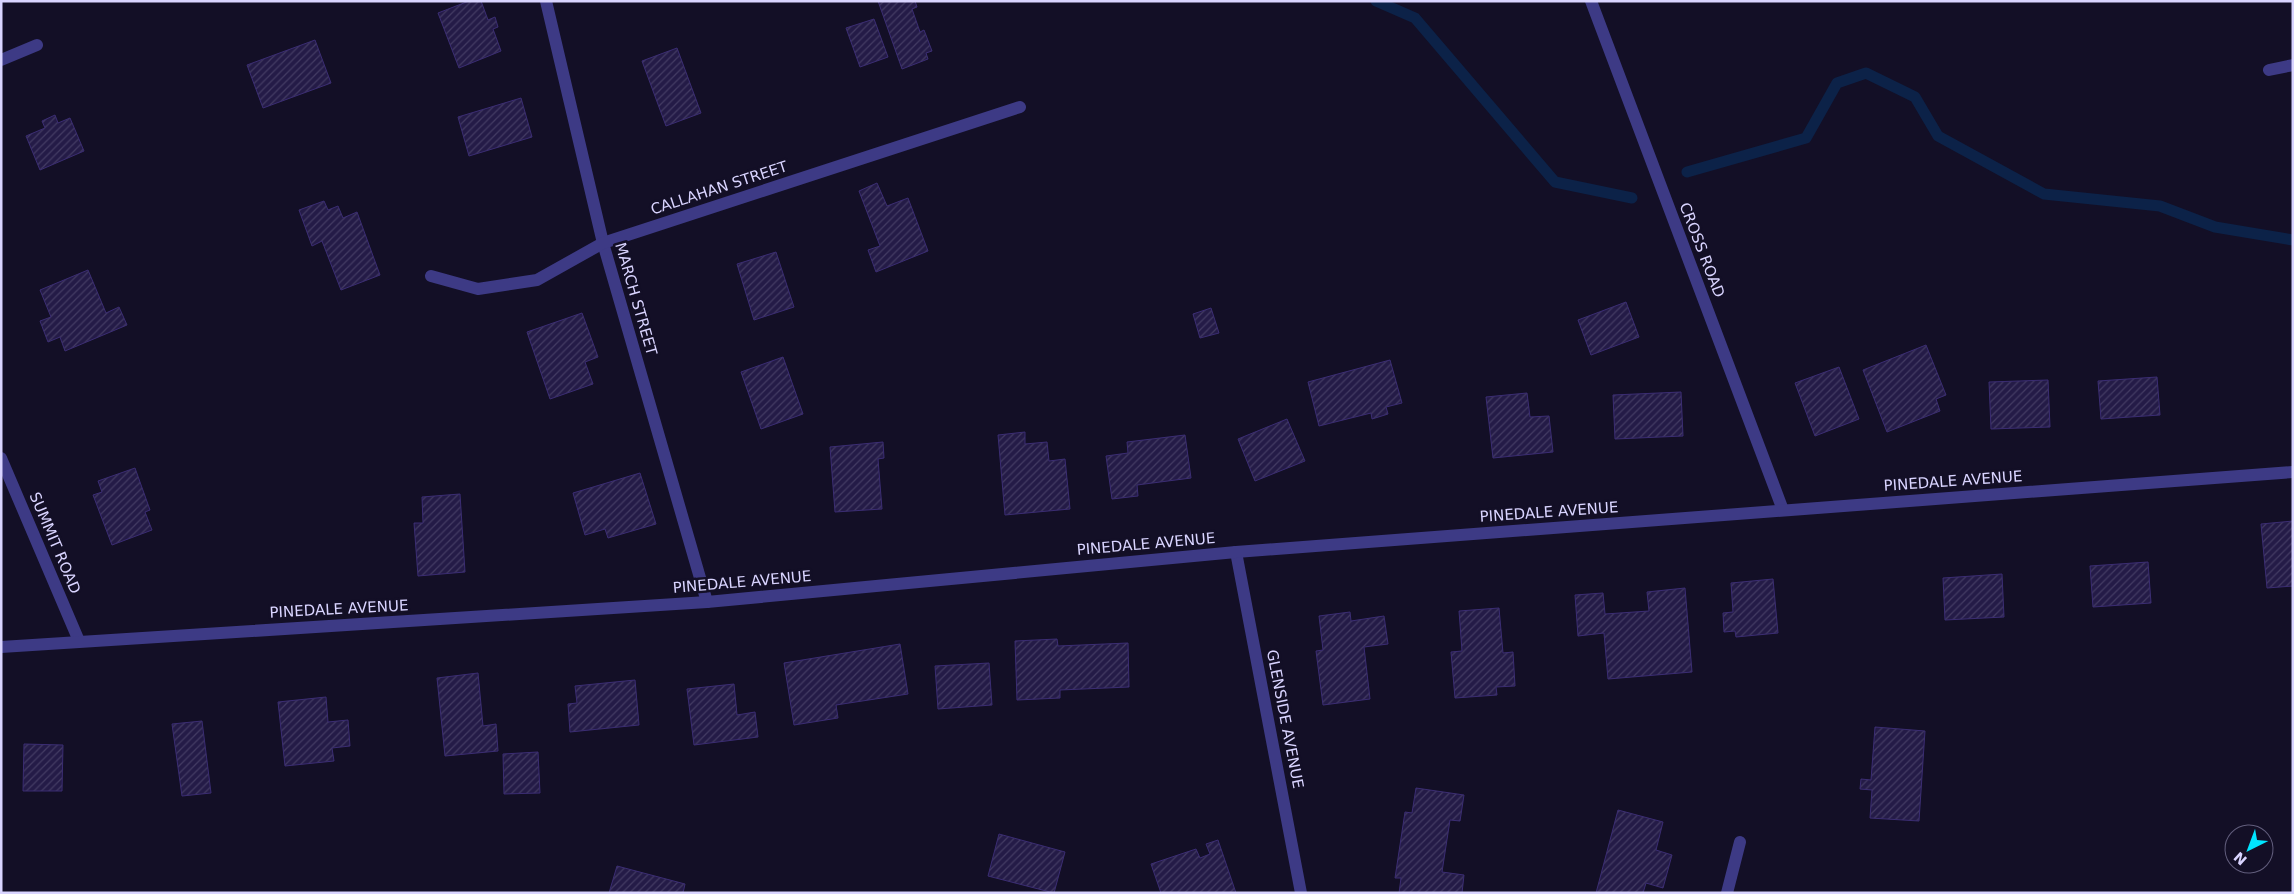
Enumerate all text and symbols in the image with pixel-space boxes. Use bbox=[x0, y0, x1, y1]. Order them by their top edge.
street label: CALLAHAN STREET bbox=[648, 157, 790, 219]
street label: CROSS ROAD bbox=[1676, 200, 1728, 300]
street label: MARCH STREET bbox=[611, 240, 661, 358]
street label: PINEDALE AVENUE bbox=[1883, 467, 2023, 495]
street label: SUMMIT ROAD bbox=[26, 490, 84, 596]
street label: PINEDALE AVENUE bbox=[1479, 498, 1619, 526]
street label: PINEDALE AVENUE bbox=[1076, 529, 1216, 559]
street label: PINEDALE AVENUE bbox=[672, 567, 812, 597]
street label: PINEDALE AVENUE bbox=[269, 596, 409, 622]
street label: GLENSIDE AVENUE bbox=[1263, 648, 1307, 790]
north arrow bbox=[2224, 824, 2274, 874]
text: N bbox=[2231, 849, 2250, 869]

